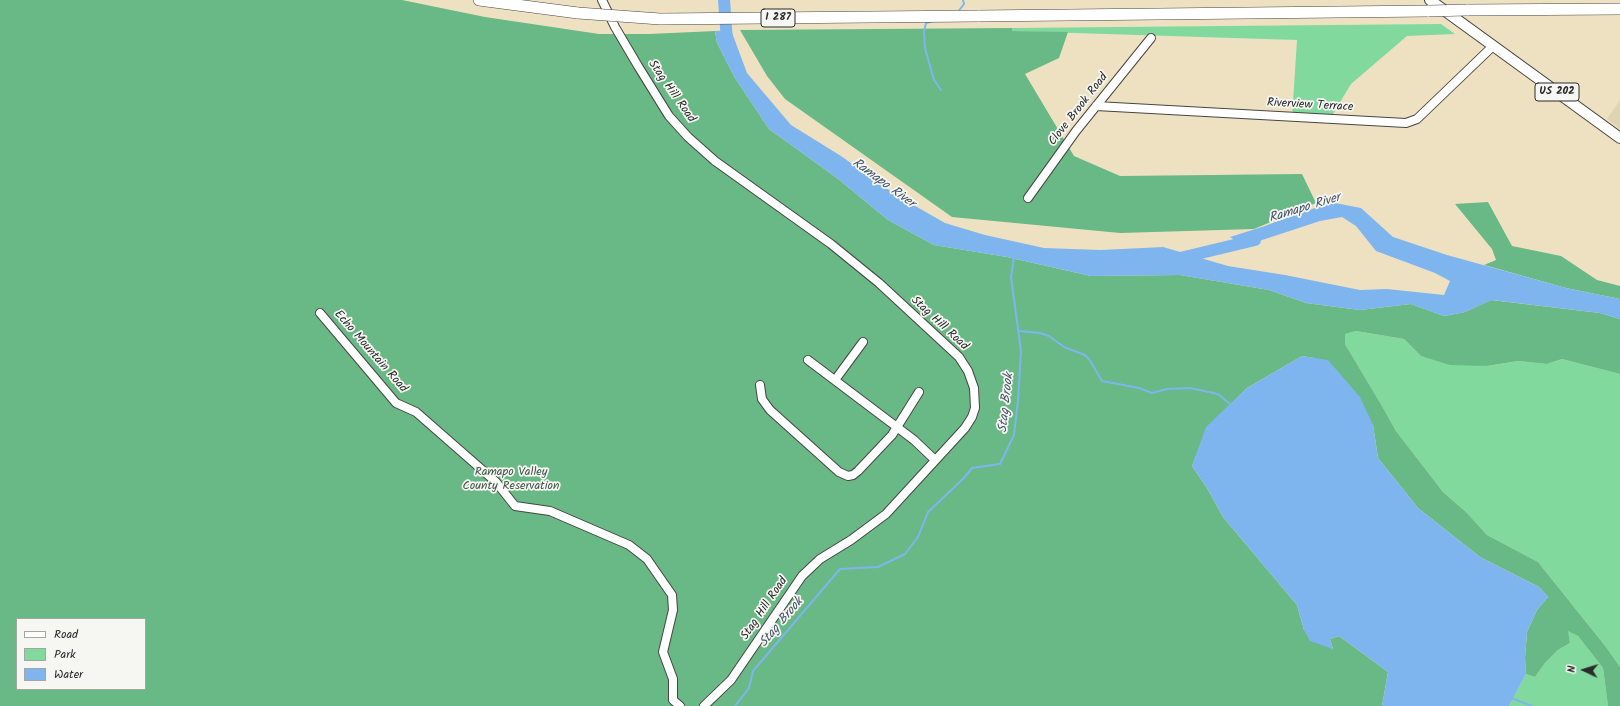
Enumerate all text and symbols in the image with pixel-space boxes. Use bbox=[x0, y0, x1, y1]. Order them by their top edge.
road number: I 287 bbox=[761, 9, 795, 27]
street label: Stag Hill Road bbox=[644, 58, 698, 126]
street label: Clove Brook Road bbox=[1046, 71, 1112, 149]
road number: US 202 bbox=[1535, 83, 1579, 101]
street label: Riverview Terrace bbox=[1266, 97, 1354, 115]
water label: Ramapo River bbox=[849, 156, 917, 212]
water label: Ramapo River bbox=[1267, 191, 1343, 227]
street label: Stag Hill Road bbox=[907, 294, 971, 354]
street label: Echo Mountain Road bbox=[330, 308, 410, 396]
water label: Stag Brook bbox=[996, 372, 1018, 434]
park label: Ramapo Valley County Reservation bbox=[463, 466, 559, 494]
street label: Stag Hill Road bbox=[739, 575, 791, 643]
water label: Stag Brook bbox=[757, 595, 807, 651]
legend bbox=[16, 618, 146, 690]
text: Road bbox=[54, 625, 78, 644]
text: Park bbox=[54, 645, 76, 664]
north arrow bbox=[1564, 650, 1604, 690]
text: Water bbox=[54, 665, 83, 684]
text: N bbox=[1563, 665, 1581, 673]

